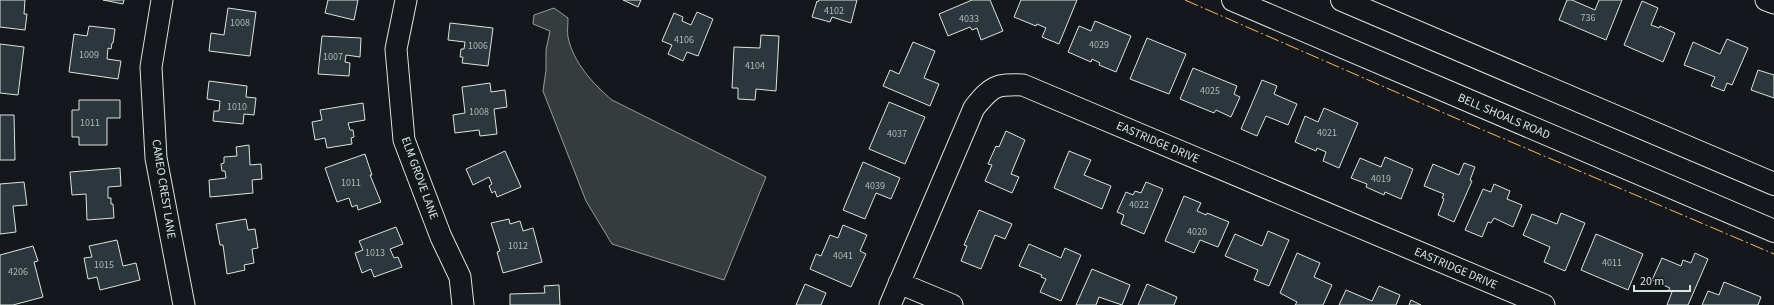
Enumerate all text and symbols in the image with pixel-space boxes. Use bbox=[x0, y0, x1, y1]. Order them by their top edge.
house number: 4102 bbox=[824, 4, 844, 18]
house number: 736 bbox=[1581, 11, 1595, 25]
house number: 4033 bbox=[959, 12, 979, 26]
house number: 1008 bbox=[230, 16, 250, 30]
house number: 4106 bbox=[674, 33, 694, 47]
house number: 4029 bbox=[1089, 38, 1109, 52]
house number: 1006 bbox=[468, 39, 488, 53]
house number: 1009 bbox=[79, 48, 99, 62]
house number: 1007 bbox=[323, 50, 343, 64]
house number: 4104 bbox=[745, 59, 765, 73]
house number: 4025 bbox=[1200, 84, 1220, 98]
street label: BELL SHOALS ROAD bbox=[1455, 89, 1553, 144]
house number: 1010 bbox=[227, 100, 247, 114]
house number: 1008 bbox=[469, 105, 489, 119]
house number: 1011 bbox=[80, 116, 100, 130]
street label: EASTRIDGE DRIVE bbox=[1114, 117, 1202, 168]
house number: 4021 bbox=[1317, 126, 1337, 140]
house number: 4037 bbox=[887, 127, 907, 141]
street label: ELM GROVE LANE bbox=[397, 135, 442, 222]
street label: CAMEO CREST LANE bbox=[147, 138, 180, 240]
house number: 4019 bbox=[1371, 172, 1391, 186]
house number: 1011 bbox=[341, 176, 361, 190]
house number: 4039 bbox=[865, 179, 885, 193]
house number: 4022 bbox=[1129, 198, 1149, 212]
house number: 4020 bbox=[1187, 225, 1207, 239]
house number: 1012 bbox=[508, 239, 528, 253]
street label: EASTRIDGE DRIVE bbox=[1412, 243, 1500, 294]
house number: 1013 bbox=[365, 246, 385, 260]
house number: 4041 bbox=[833, 249, 853, 263]
house number: 4011 bbox=[1602, 256, 1622, 270]
house number: 1015 bbox=[94, 258, 114, 272]
house number: 4206 bbox=[8, 265, 28, 279]
scale bar bbox=[1634, 267, 1690, 293]
text: 20 m bbox=[1640, 273, 1664, 290]

